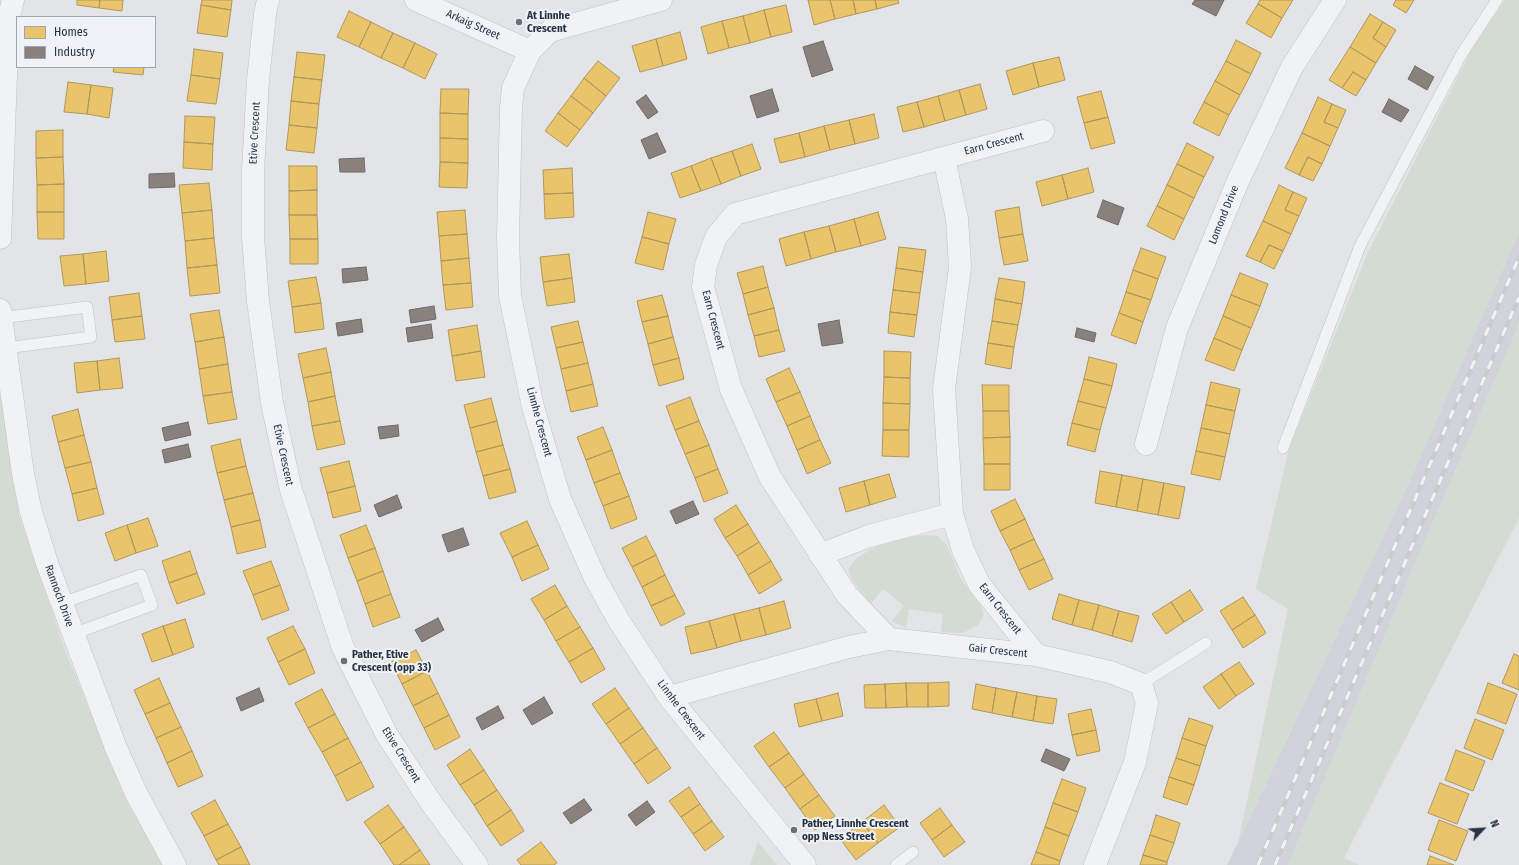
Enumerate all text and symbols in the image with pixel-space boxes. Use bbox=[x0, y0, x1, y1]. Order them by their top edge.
street label: Arkaig Street bbox=[444, 7, 502, 43]
place label: At Linnhe Crescent bbox=[527, 9, 570, 35]
legend bbox=[16, 16, 156, 68]
marker: At Linnhe Crescent bbox=[514, 17, 524, 27]
text: Homes bbox=[54, 25, 88, 39]
text: Industry bbox=[54, 45, 95, 59]
street label: Etive Crescent bbox=[247, 101, 263, 165]
street label: Earn Crescent bbox=[963, 130, 1025, 158]
street label: Lomond Drive bbox=[1206, 184, 1242, 246]
street label: Earn Crescent bbox=[699, 289, 727, 351]
street label: Linnhe Crescent bbox=[523, 386, 555, 458]
street label: Etive Crescent bbox=[270, 423, 296, 487]
street label: Rannoch Drive bbox=[42, 563, 76, 629]
street label: Earn Crescent bbox=[976, 581, 1024, 637]
street label: Gair Crescent bbox=[968, 641, 1028, 661]
place label: Pather, Etive Crescent (opp 33) bbox=[352, 648, 431, 674]
marker: Pather, Etive Crescent (opp 33) bbox=[339, 656, 349, 666]
street label: Linnhe Crescent bbox=[654, 677, 708, 743]
street label: Etive Crescent bbox=[379, 725, 423, 785]
north arrow bbox=[1463, 809, 1503, 849]
place label: Pather, Linnhe Crescent opp Ness Street bbox=[802, 817, 909, 843]
text: N bbox=[1487, 818, 1502, 829]
marker: Pather, Linnhe Crescent opp Ness Street bbox=[789, 825, 799, 835]

